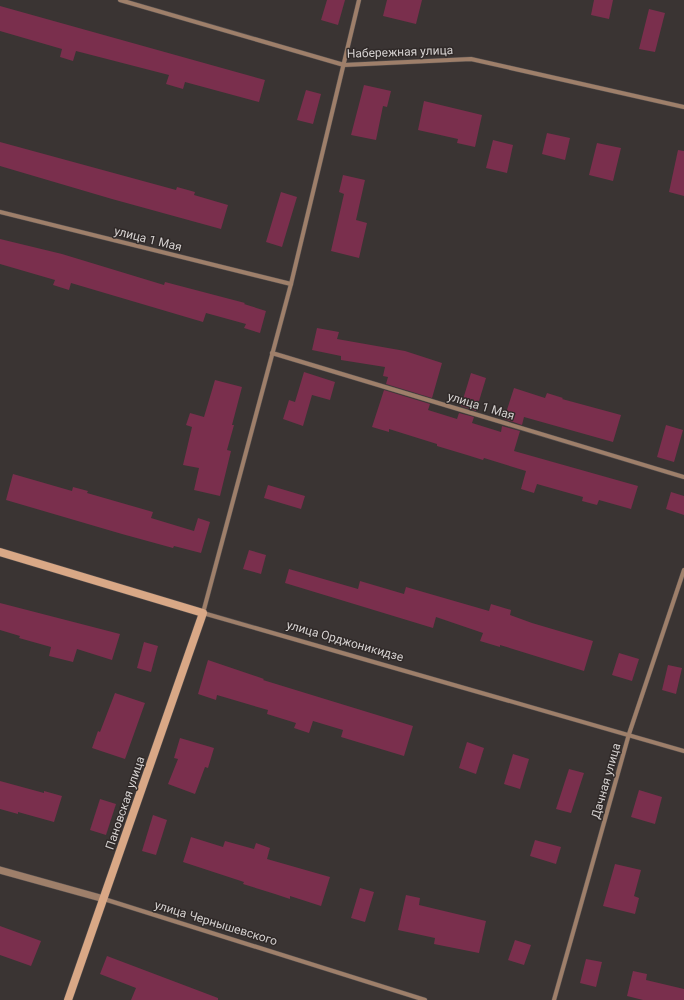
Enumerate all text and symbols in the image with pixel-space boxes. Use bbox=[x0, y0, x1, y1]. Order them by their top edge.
street label: Набережная улица bbox=[347, 43, 453, 61]
street label: улица 1 Мая bbox=[113, 224, 183, 254]
street label: улица 1 Мая bbox=[446, 389, 516, 423]
street label: улица Орджоникидзе bbox=[285, 618, 405, 664]
street label: Дачная улица bbox=[589, 742, 623, 820]
street label: Пановская улица bbox=[103, 755, 147, 851]
street label: улица Чернышевского bbox=[153, 898, 279, 948]

